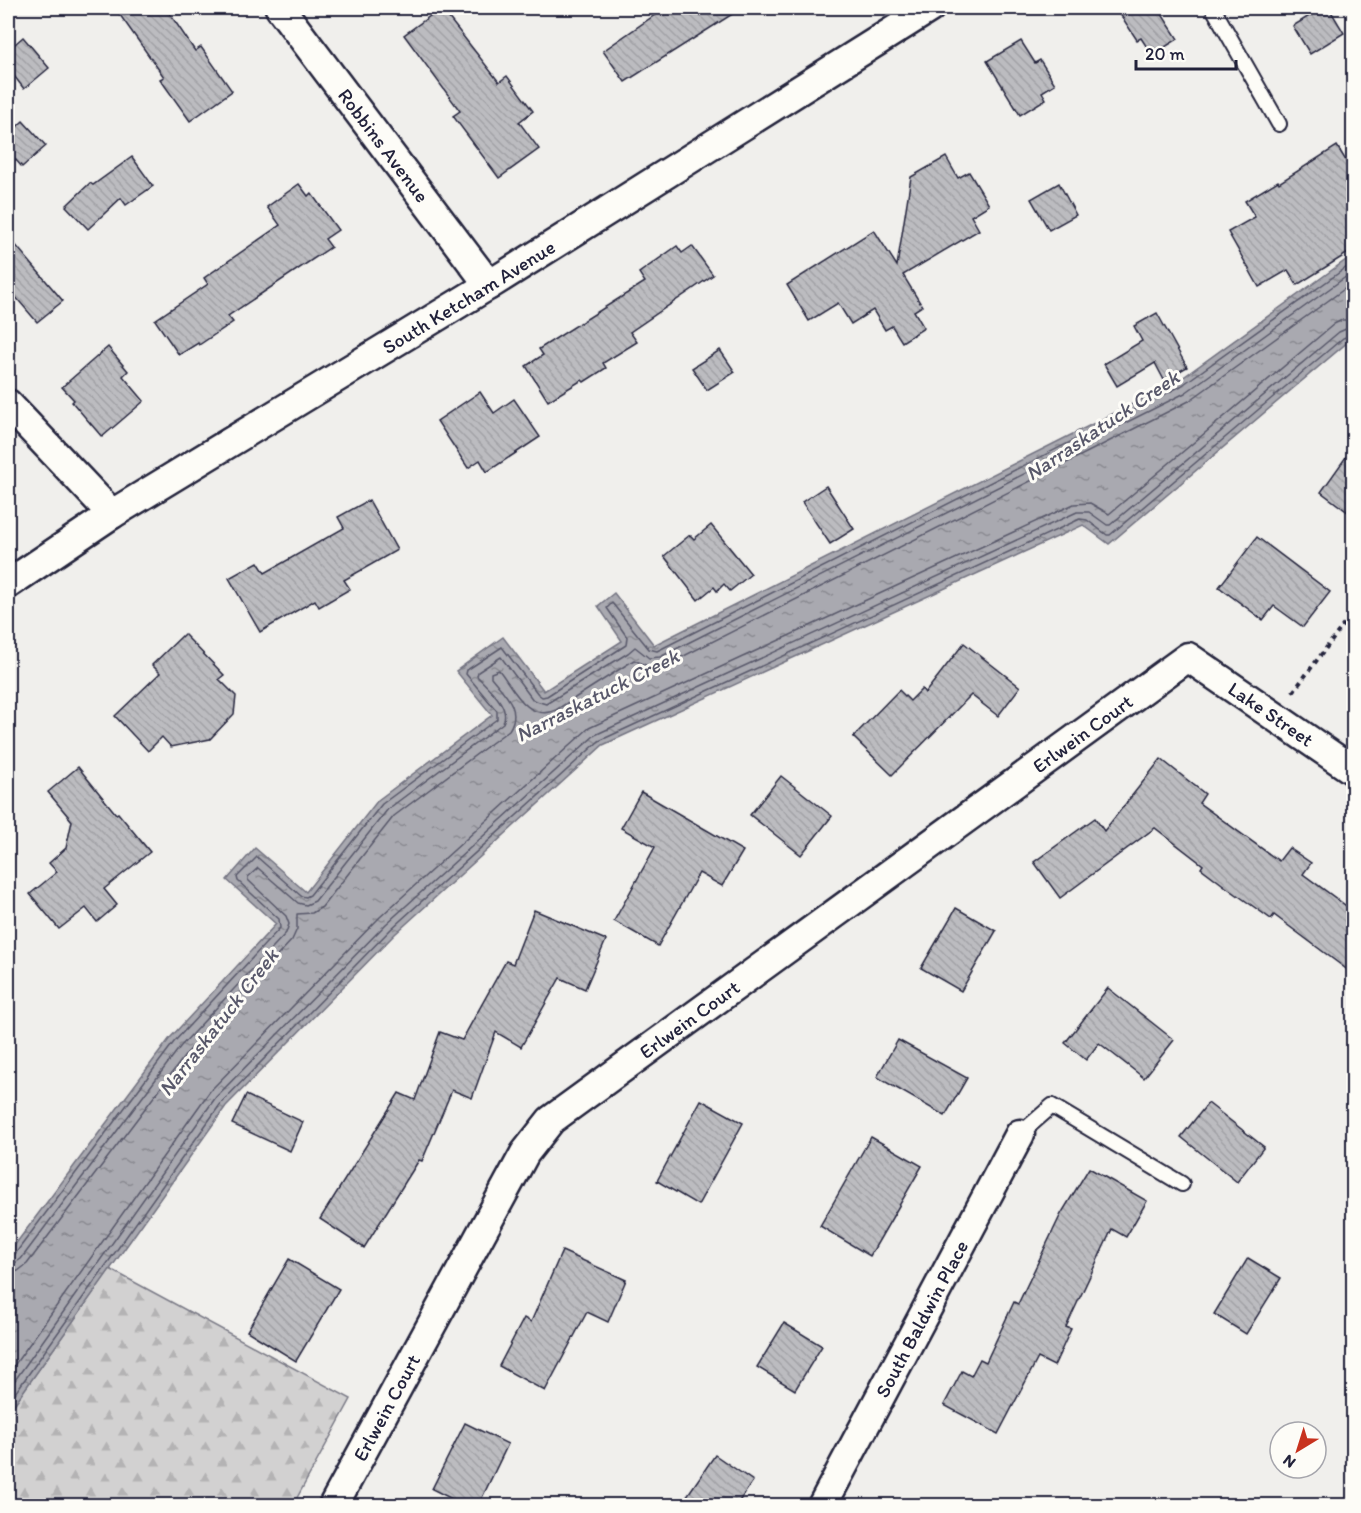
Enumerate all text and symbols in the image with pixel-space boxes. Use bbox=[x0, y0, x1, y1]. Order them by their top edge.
scale bar bbox=[1136, 33, 1236, 71]
text: 20 m bbox=[1145, 43, 1185, 65]
street label: Robbins Avenue bbox=[333, 84, 434, 207]
street label: South Ketcham Avenue bbox=[378, 235, 560, 359]
water label: Narraskatuck Creek bbox=[1020, 364, 1185, 486]
water label: Narraskatuck Creek bbox=[511, 642, 684, 747]
street label: Lake Street bbox=[1224, 676, 1318, 752]
street label: Erlwein Court bbox=[1028, 689, 1137, 778]
water label: Narraskatuck Creek bbox=[153, 942, 284, 1101]
street label: Erlwein Court bbox=[635, 975, 744, 1064]
street label: South Baldwin Place bbox=[870, 1236, 973, 1402]
street label: Erlwein Court bbox=[348, 1350, 425, 1465]
north arrow bbox=[1268, 1420, 1328, 1480]
text: N bbox=[1279, 1451, 1299, 1472]

